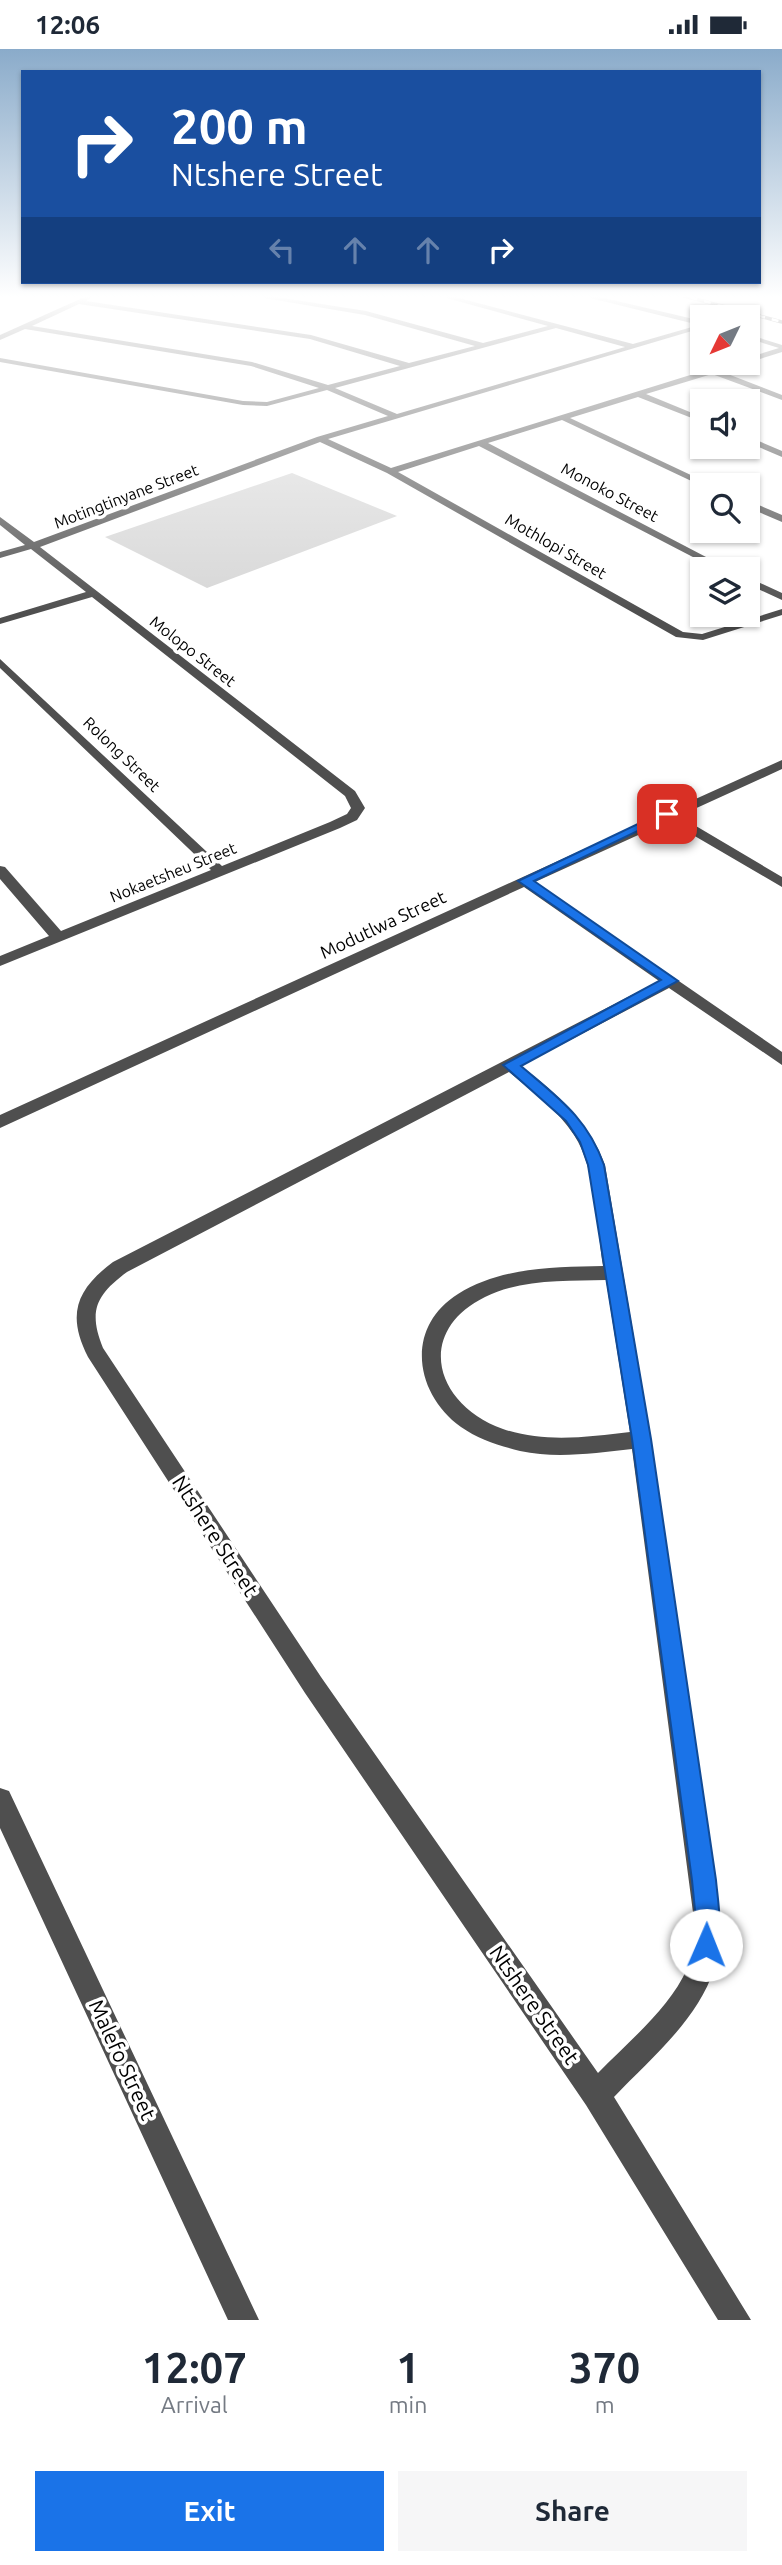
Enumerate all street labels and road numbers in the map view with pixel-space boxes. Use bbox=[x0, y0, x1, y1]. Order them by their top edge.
street label: Monoko Street bbox=[558, 459, 662, 525]
street label: Motingtinyane Street bbox=[51, 460, 201, 532]
street label: Mothlopi Street bbox=[502, 510, 610, 583]
street label: Molopo Street bbox=[147, 612, 240, 691]
street label: Rolong Street bbox=[80, 713, 165, 796]
street label: Nokaetsheu Street bbox=[107, 838, 239, 906]
street label: Modutlwa Street bbox=[317, 886, 449, 962]
street label: Ntshere Street bbox=[168, 1471, 264, 1600]
street label: Ntshere Street bbox=[485, 1941, 584, 2068]
street label: Malefo Street bbox=[85, 1996, 161, 2123]

